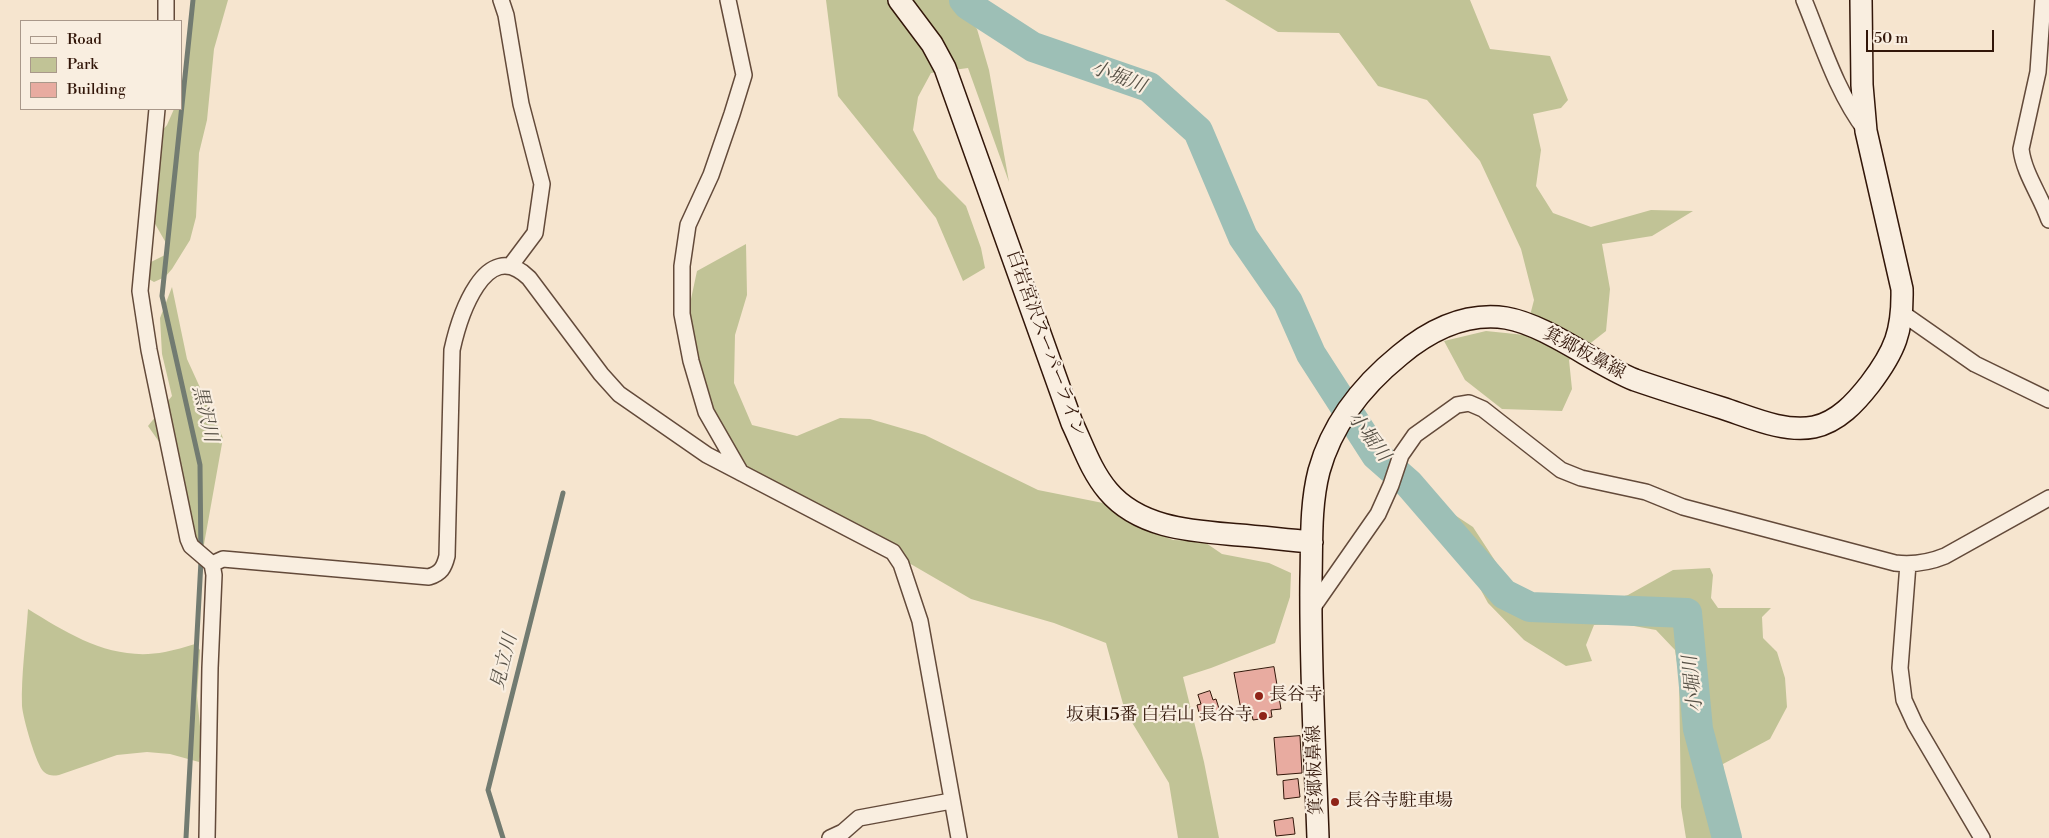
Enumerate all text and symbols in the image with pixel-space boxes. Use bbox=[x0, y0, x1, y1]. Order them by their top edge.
legend bbox=[20, 20, 182, 110]
scale bar bbox=[1869, 20, 1996, 52]
text: 50 m bbox=[1874, 29, 1908, 48]
text: Road bbox=[67, 30, 102, 49]
text: Park bbox=[67, 55, 98, 74]
water label: 小堀川 bbox=[1087, 57, 1149, 99]
text: Building bbox=[67, 80, 126, 99]
street label: 白岩宮沢スーパーライン bbox=[1001, 248, 1089, 440]
street label: 箕郷板鼻線 bbox=[1539, 323, 1629, 385]
water label: 黒沢川 bbox=[186, 384, 222, 444]
water label: 小堀川 bbox=[1342, 407, 1394, 467]
water label: 見立川 bbox=[487, 632, 523, 692]
water label: 小堀川 bbox=[1680, 654, 1708, 714]
place label: 長谷寺 bbox=[1269, 685, 1323, 707]
marker: 長谷寺 bbox=[1253, 690, 1265, 702]
place label: 坂東15番 白岩山 長谷寺 bbox=[1066, 705, 1253, 727]
marker: 坂東15番 白岩山 長谷寺 bbox=[1257, 710, 1269, 722]
street label: 箕郷板鼻線 bbox=[1304, 725, 1328, 815]
place label: 長谷寺駐車場 bbox=[1345, 791, 1453, 813]
marker: 長谷寺駐車場 bbox=[1329, 796, 1341, 808]

